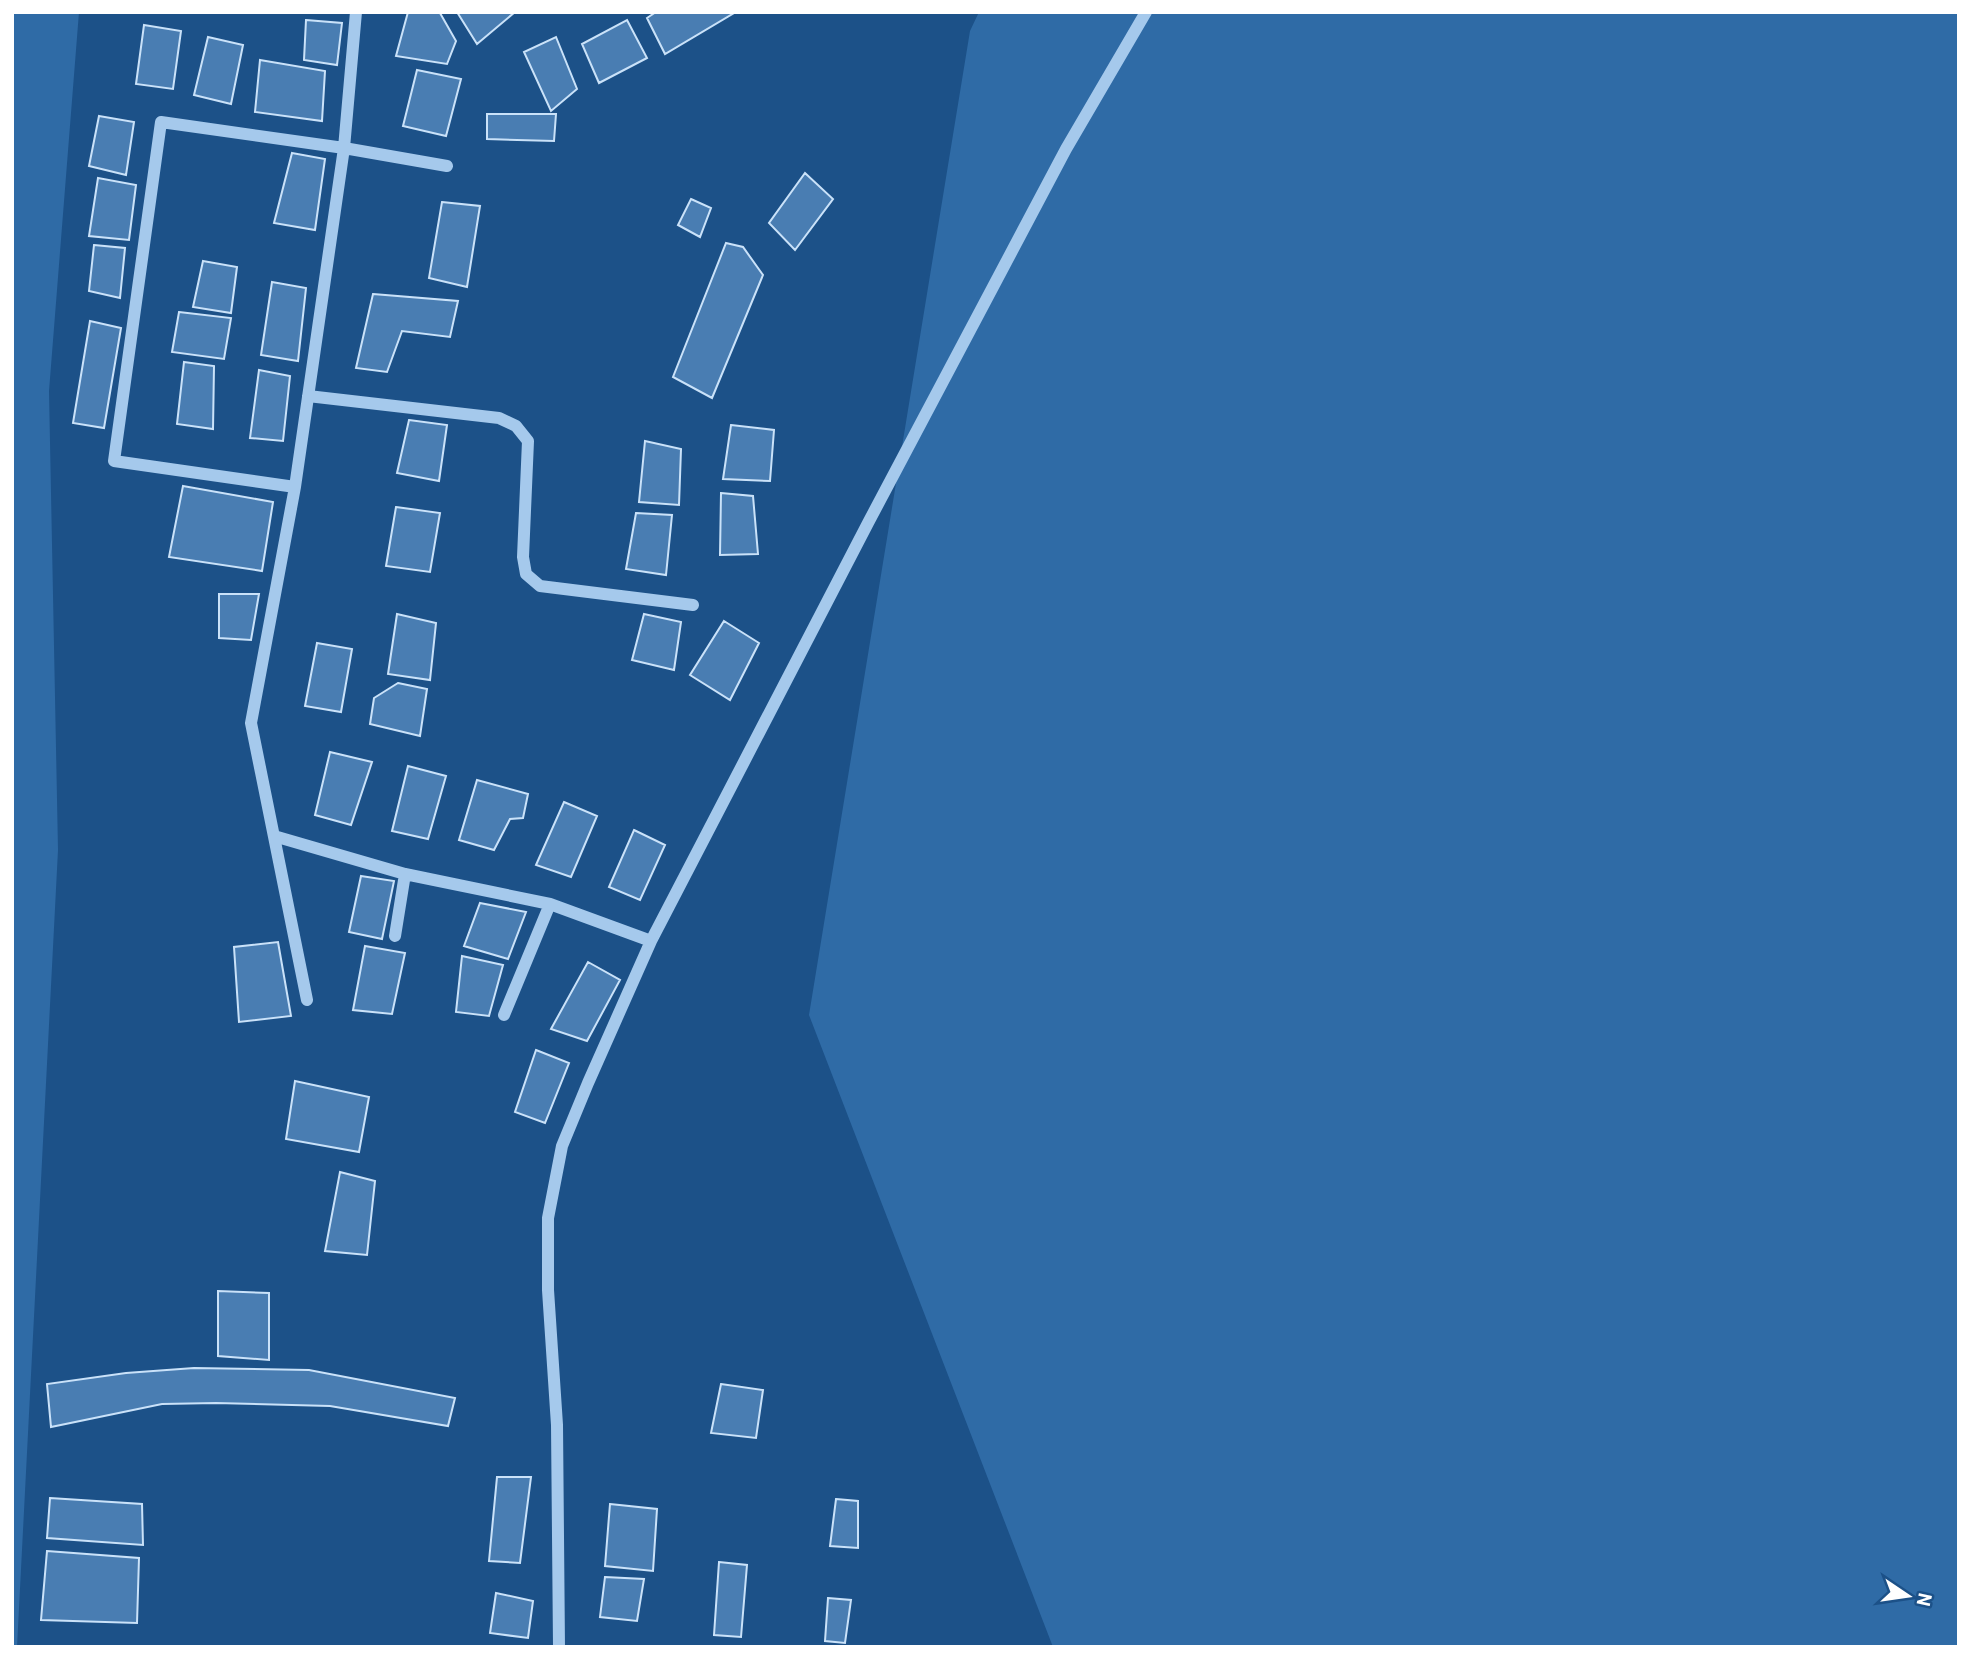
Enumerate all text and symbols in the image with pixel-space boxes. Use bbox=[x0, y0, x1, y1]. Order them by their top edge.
north arrow bbox=[1873, 1561, 1943, 1631]
text: N bbox=[1912, 1591, 1938, 1609]

